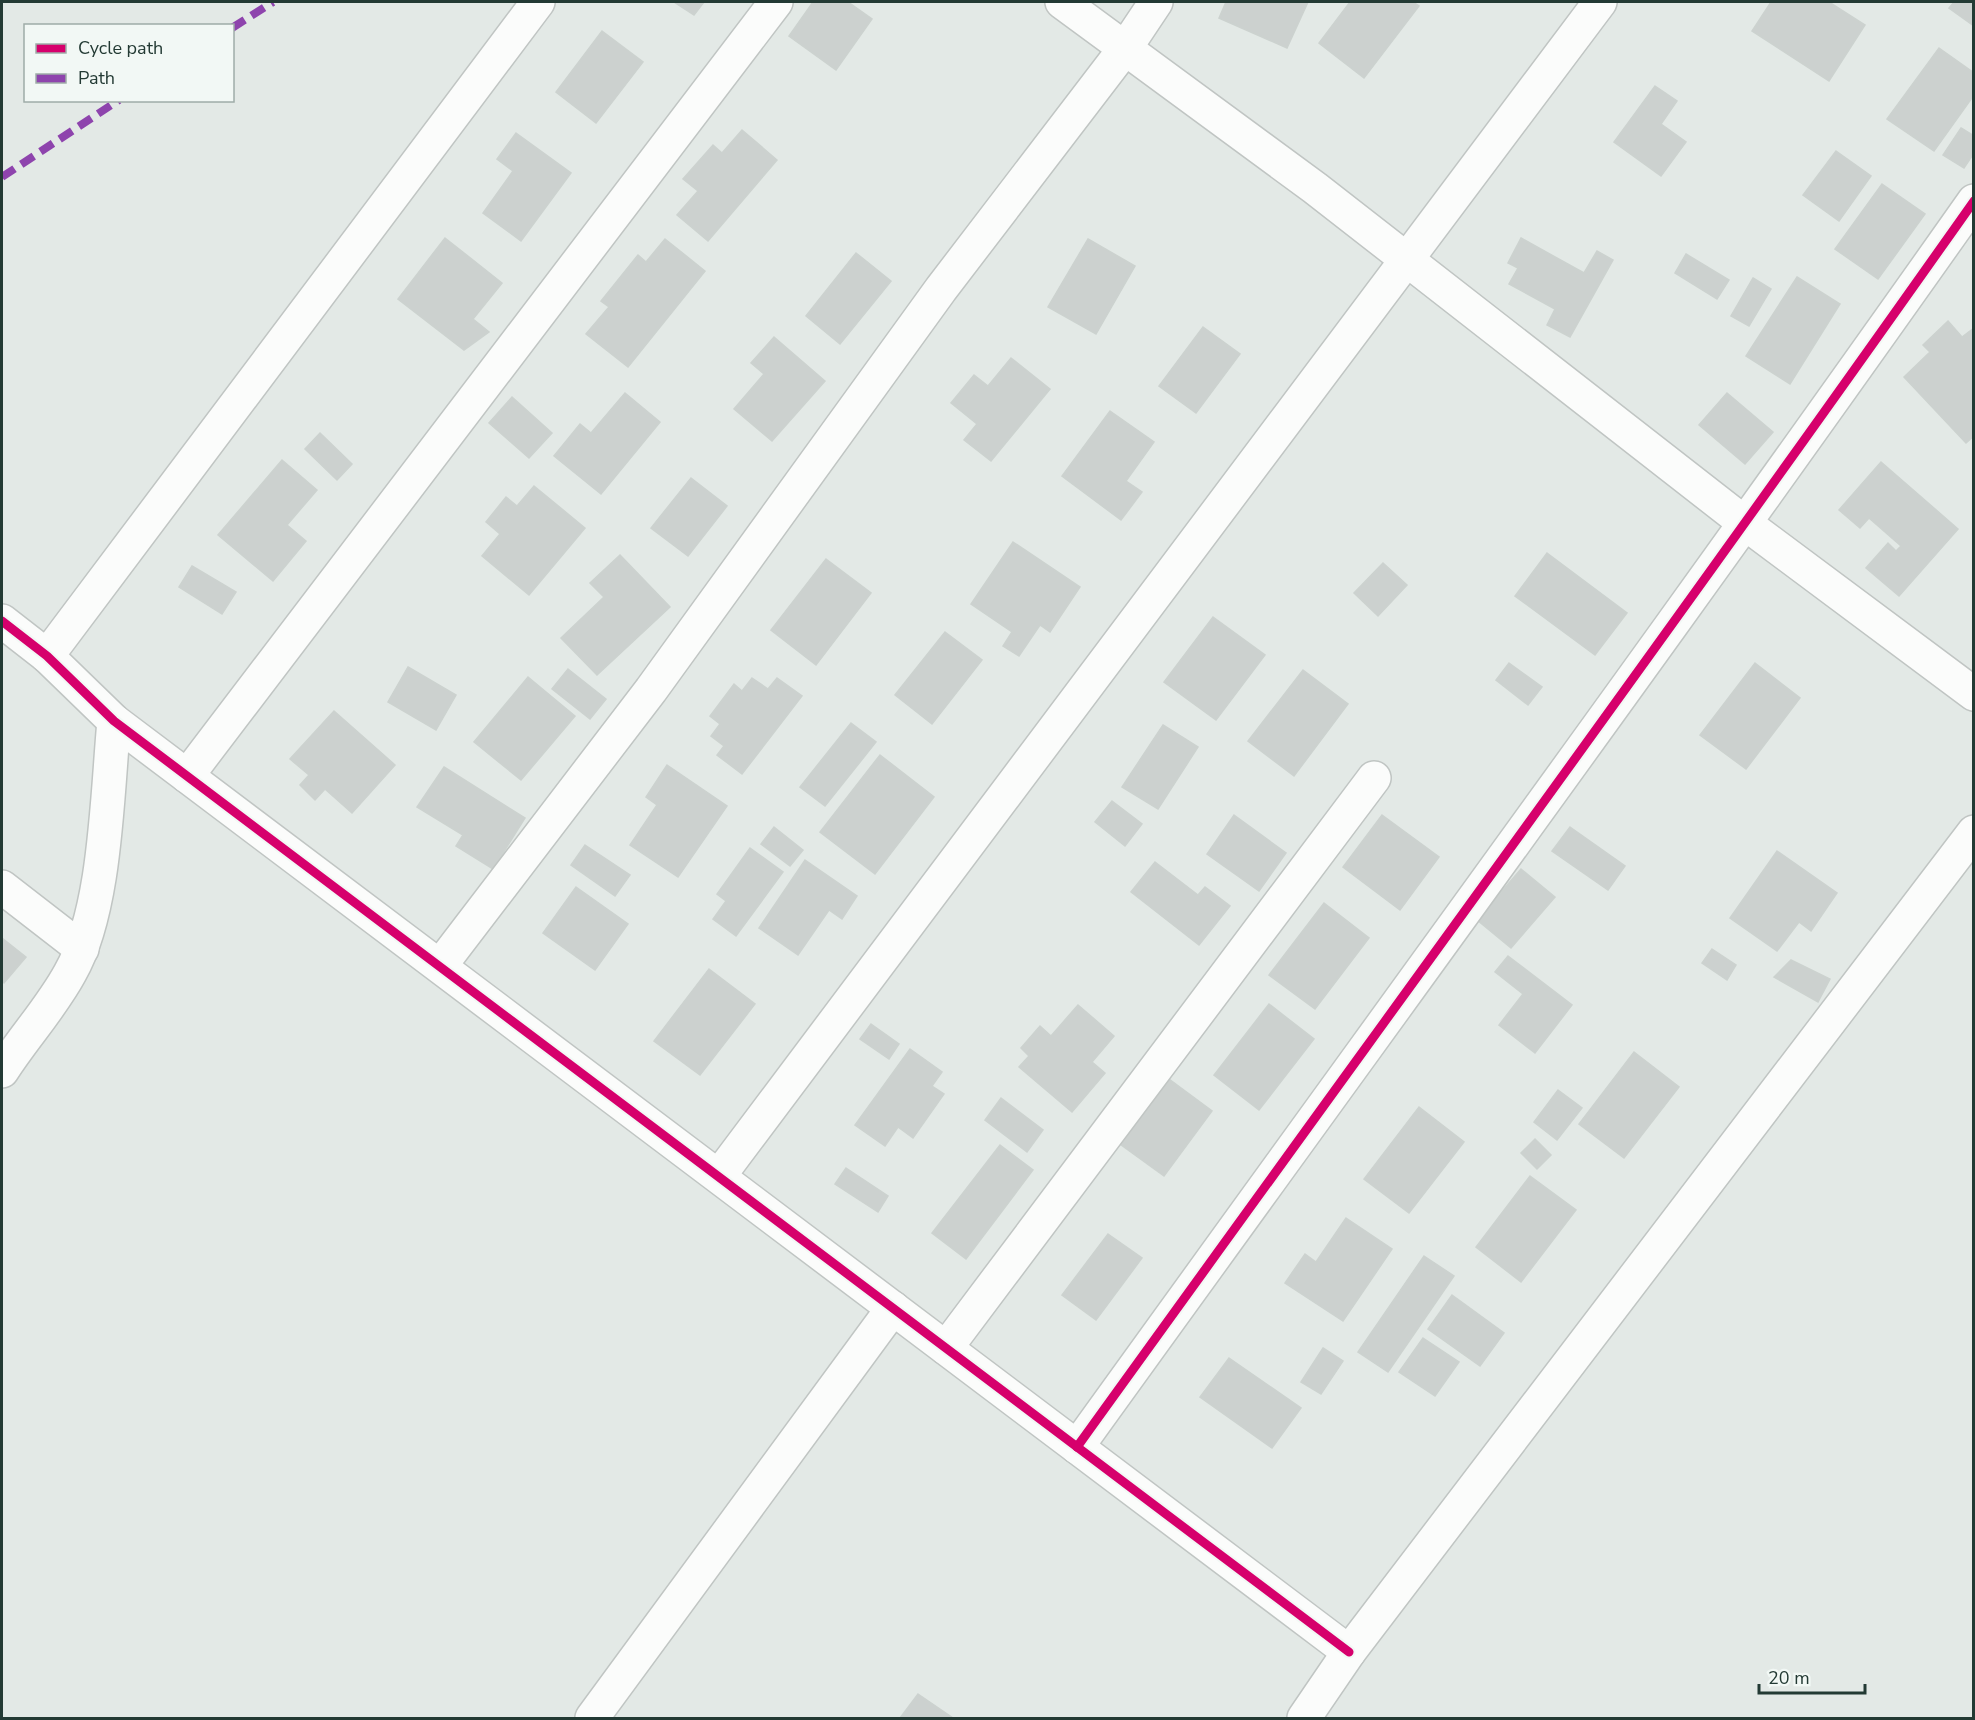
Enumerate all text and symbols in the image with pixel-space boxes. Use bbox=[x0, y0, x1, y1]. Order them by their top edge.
legend bbox=[24, 24, 234, 102]
text: Cycle path bbox=[78, 36, 163, 60]
text: Path bbox=[78, 66, 115, 90]
scale bar bbox=[1759, 1657, 1866, 1695]
text: 20 m bbox=[1768, 1666, 1810, 1690]

